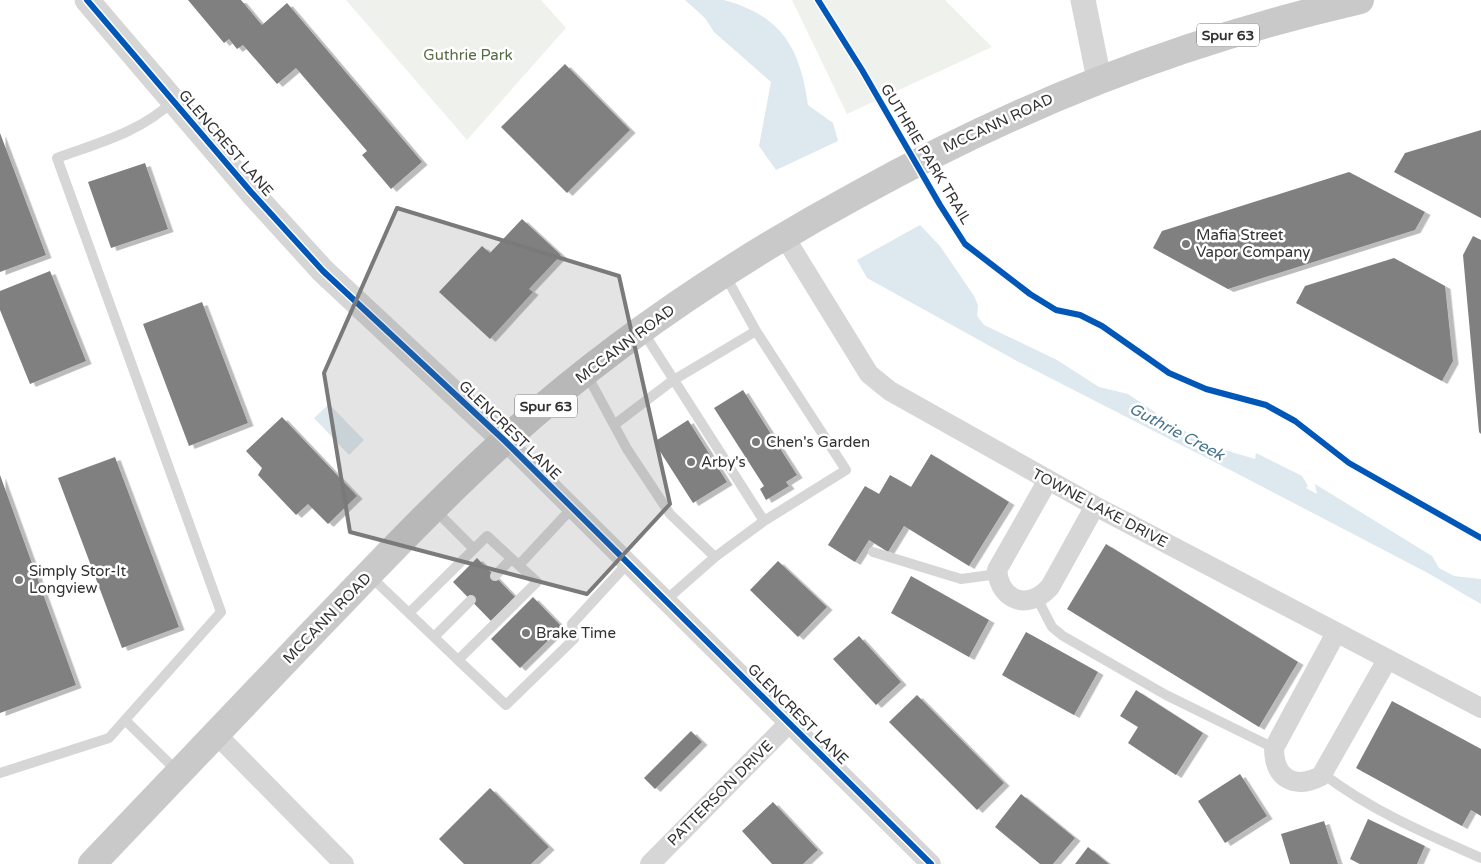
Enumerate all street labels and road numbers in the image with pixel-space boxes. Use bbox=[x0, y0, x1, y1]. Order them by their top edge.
road number: Spur 63 bbox=[1197, 24, 1259, 46]
street label: GUTHRIE PARK TRAIL bbox=[877, 80, 975, 228]
street label: GLENCREST LANE bbox=[175, 86, 277, 200]
street label: MCCANN ROAD bbox=[940, 90, 1056, 156]
street label: MCCANN ROAD bbox=[572, 301, 678, 387]
street label: GLENCREST LANE bbox=[455, 377, 565, 483]
road number: Spur 63 bbox=[515, 394, 577, 418]
street label: TOWNE LAKE DRIVE bbox=[1029, 465, 1171, 551]
street label: MCCANN ROAD bbox=[279, 569, 375, 667]
street label: GLENCREST LANE bbox=[744, 660, 852, 768]
street label: PATTERSON DRIVE bbox=[664, 737, 776, 849]

